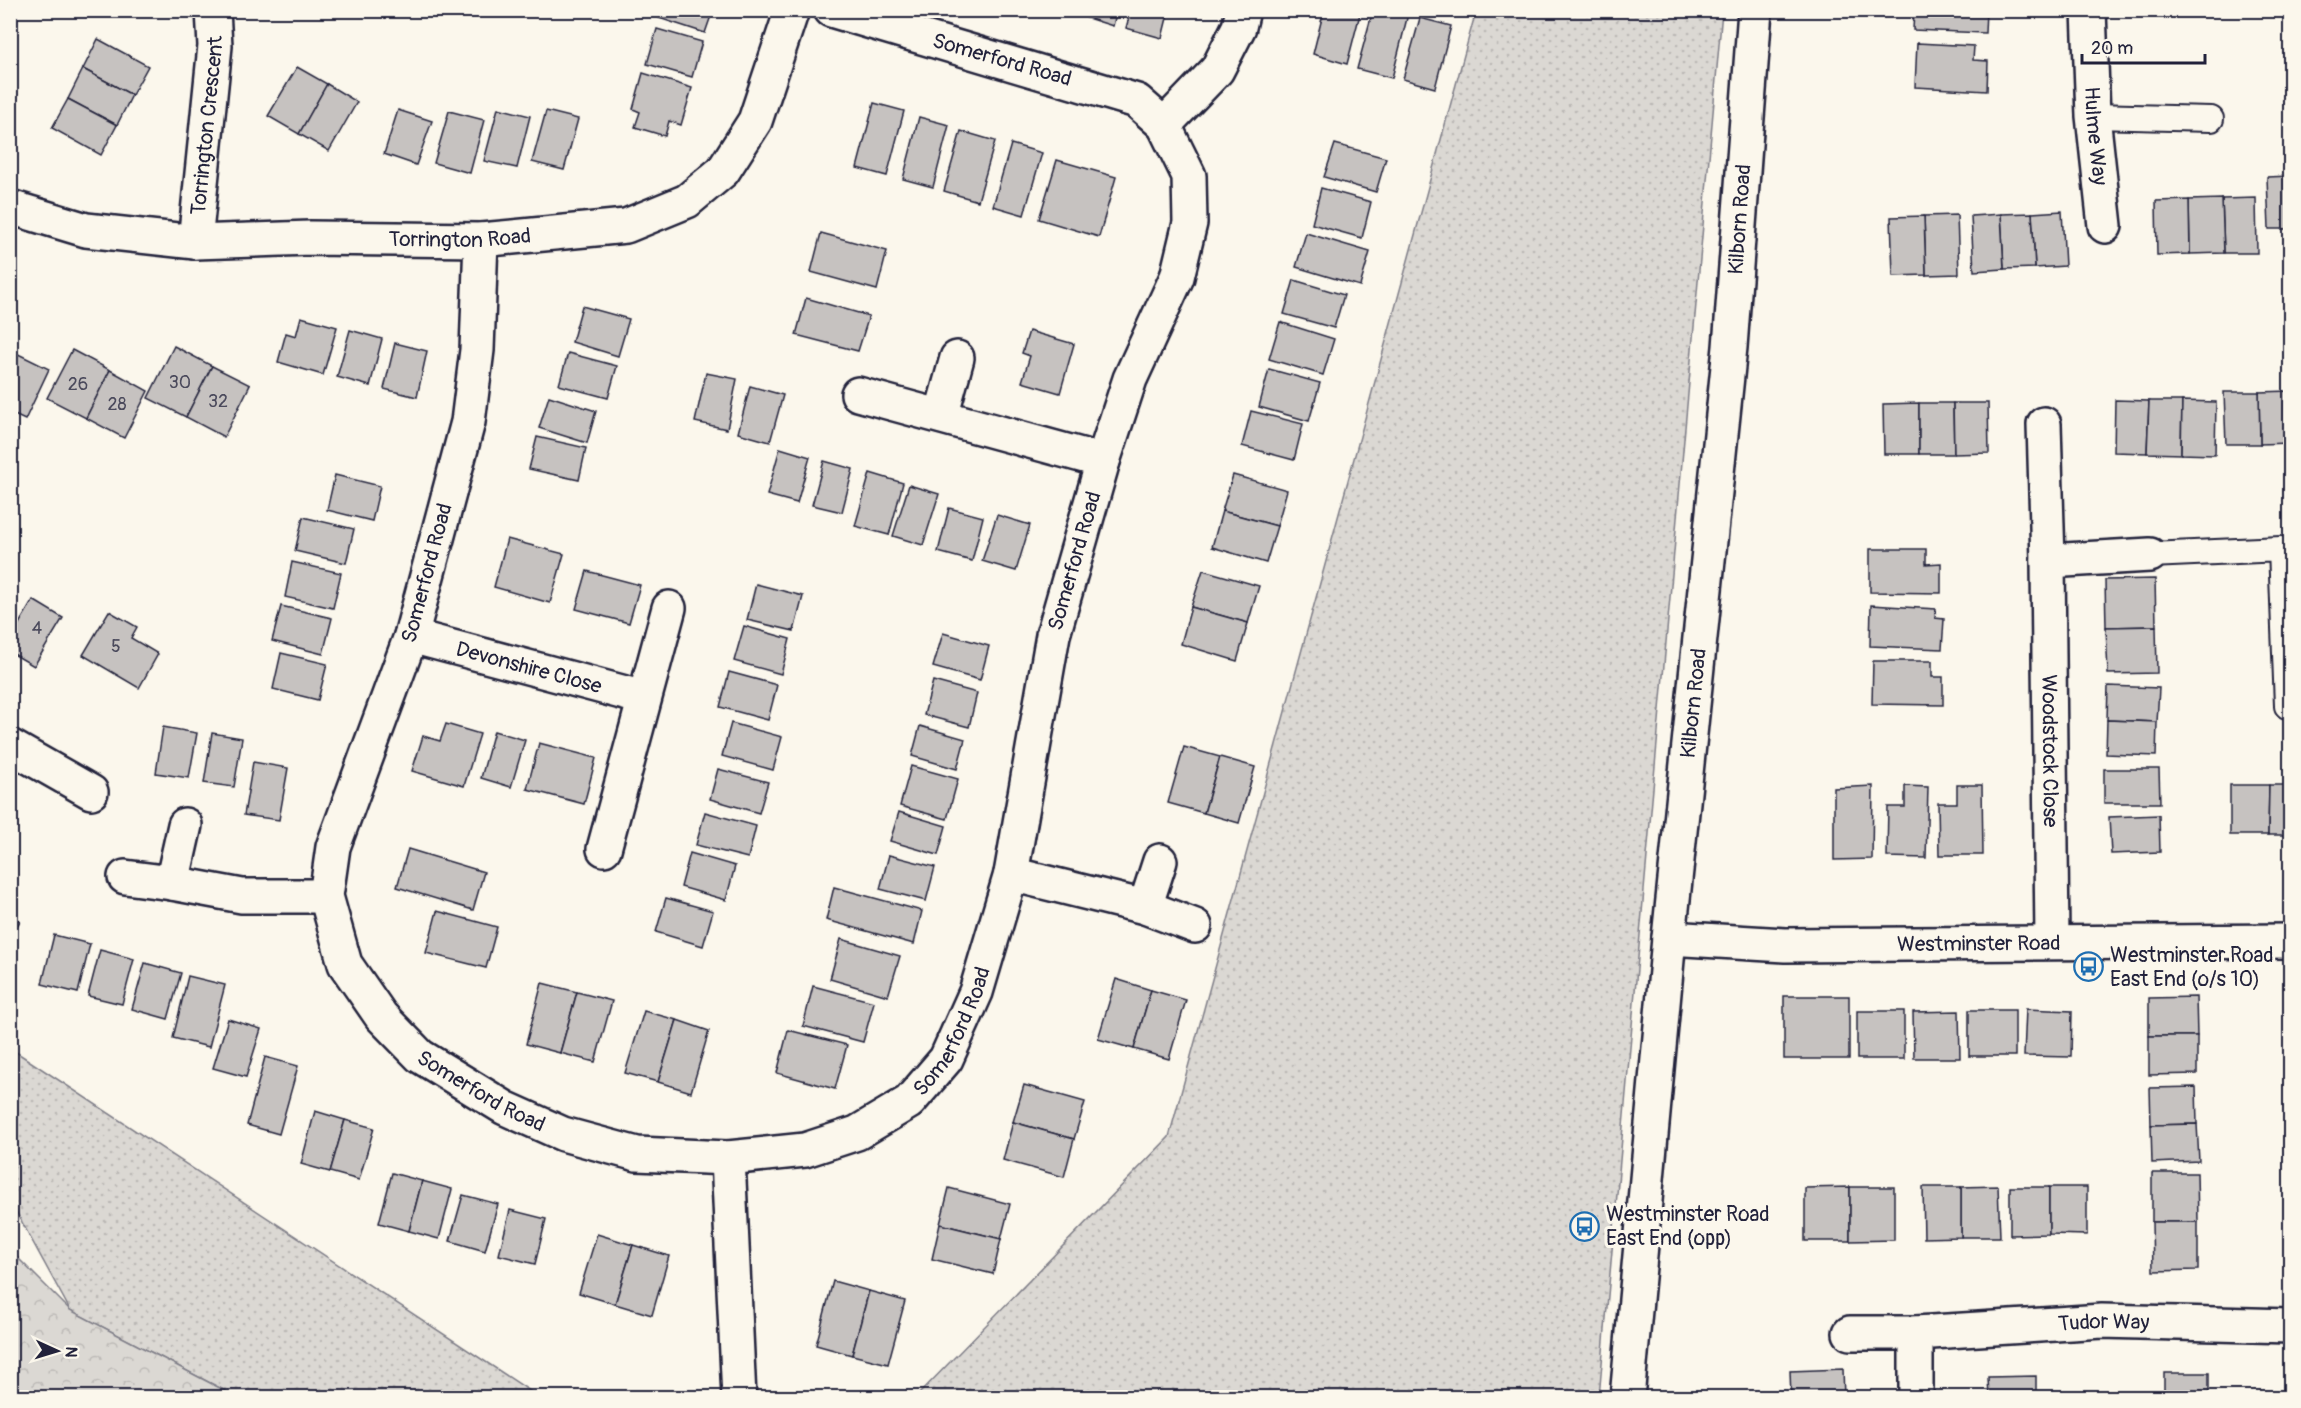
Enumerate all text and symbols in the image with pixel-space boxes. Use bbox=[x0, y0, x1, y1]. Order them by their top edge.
street label: Somerford Road bbox=[929, 27, 1075, 93]
scale bar bbox=[2082, 27, 2205, 65]
street label: Torrington Crescent bbox=[184, 35, 229, 216]
text: 20 m bbox=[2091, 37, 2133, 60]
street label: Hulme Way bbox=[2078, 86, 2114, 187]
street label: Kilborn Road bbox=[1722, 163, 1757, 275]
street label: Torrington Road bbox=[388, 222, 532, 254]
house number: 30 bbox=[169, 371, 191, 394]
house number: 26 bbox=[68, 373, 88, 396]
house number: 32 bbox=[208, 390, 228, 413]
house number: 28 bbox=[107, 393, 127, 416]
street label: Somerford Road bbox=[1042, 488, 1107, 633]
street label: Somerford Road bbox=[395, 500, 459, 646]
house number: 4 bbox=[32, 617, 43, 640]
house number: 5 bbox=[111, 635, 121, 658]
street label: Devonshire Close bbox=[453, 635, 605, 700]
street label: Kilborn Road bbox=[1674, 647, 1712, 759]
street label: Woodstock Close bbox=[2036, 674, 2064, 828]
street label: Westminster Road bbox=[1897, 929, 2061, 958]
place label: Westminster Road East End (o/s 10) bbox=[2110, 942, 2274, 993]
bus stop icon: Westminster Road East End (o/s 10) bbox=[2073, 951, 2105, 983]
street label: Somerford Road bbox=[907, 964, 996, 1101]
street label: Somerford Road bbox=[412, 1044, 550, 1138]
place label: Westminster Road East End (opp) bbox=[1606, 1201, 1770, 1252]
bus stop icon: Westminster Road East End (opp) bbox=[1569, 1210, 1601, 1242]
street label: Tudor Way bbox=[2057, 1307, 2150, 1337]
north arrow bbox=[27, 1321, 87, 1381]
text: N bbox=[61, 1346, 81, 1358]

